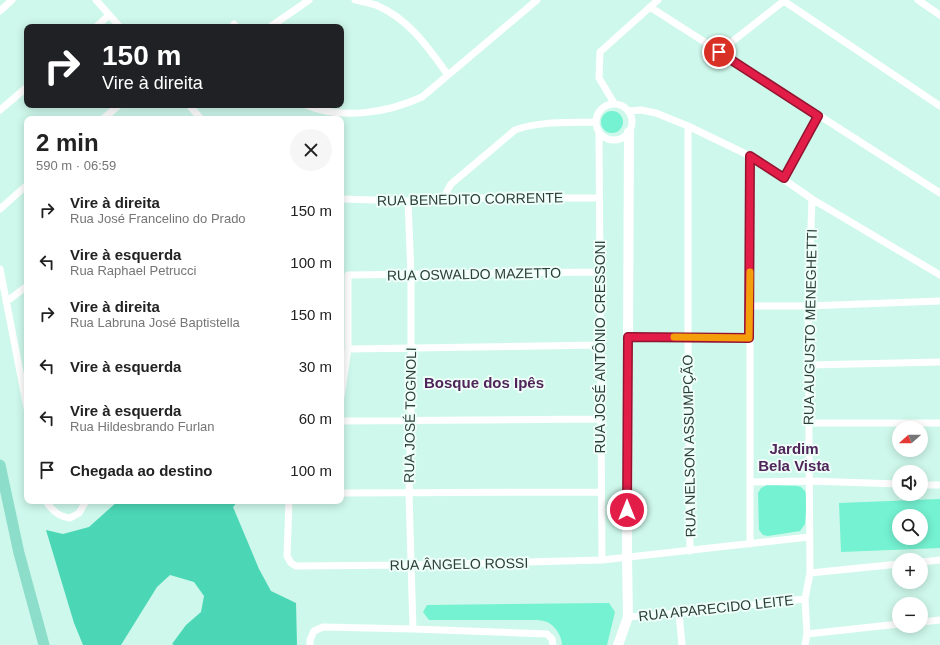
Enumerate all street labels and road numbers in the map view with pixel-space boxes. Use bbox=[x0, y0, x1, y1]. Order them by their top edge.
street label: RUA BENEDITO CORRENTE bbox=[377, 189, 563, 209]
street label: RUA AUGUSTO MENEGHETTI bbox=[800, 229, 820, 425]
street label: RUA JOSÉ ANTÔNIO CRESSONI bbox=[592, 240, 608, 454]
street label: RUA OSWALDO MAZETTO bbox=[387, 264, 561, 284]
street label: RUA JOSÉ TOGNOLI bbox=[401, 347, 419, 483]
street label: RUA NELSON ASSUMPÇÃO bbox=[679, 354, 699, 538]
street label: RUA ÂNGELO ROSSI bbox=[390, 555, 528, 573]
street label: RUA APARECIDO LEITE bbox=[638, 592, 794, 624]

